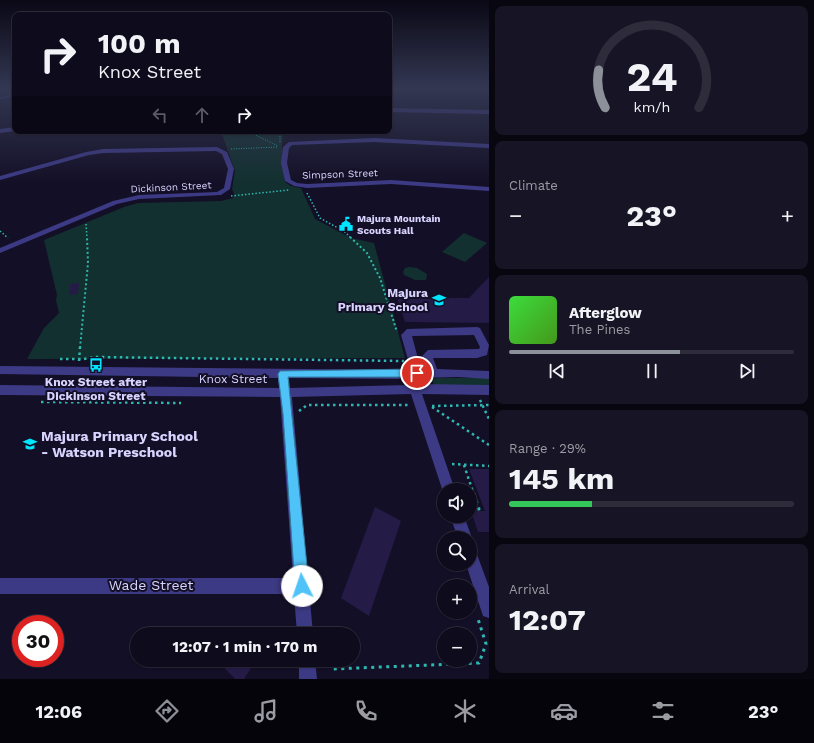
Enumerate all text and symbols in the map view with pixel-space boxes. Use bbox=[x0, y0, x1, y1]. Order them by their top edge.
text: 100 m bbox=[98, 27, 181, 60]
icon: right bbox=[32, 28, 84, 80]
text: 24 bbox=[626, 52, 677, 101]
text: Knox Street bbox=[98, 61, 201, 82]
text: km/h bbox=[633, 99, 670, 115]
icon: left bbox=[149, 104, 171, 126]
icon: ahead bbox=[191, 104, 213, 126]
icon: right bbox=[233, 104, 255, 126]
street label: Simpson Street bbox=[302, 167, 379, 181]
text: Climate bbox=[509, 178, 558, 193]
street label: Dickinson Street bbox=[130, 179, 212, 195]
text: 23° bbox=[626, 198, 677, 233]
text: − bbox=[509, 203, 522, 228]
text: + bbox=[781, 203, 794, 228]
place label: Majura Mountain Scouts Hall bbox=[357, 213, 441, 236]
public building icon: Majura Mountain Scouts Hall bbox=[338, 216, 354, 232]
place label: Majura Primary School bbox=[338, 286, 428, 314]
school or university icon: Majura Primary School bbox=[431, 292, 447, 308]
text: Afterglow bbox=[569, 304, 642, 322]
text: The Pines bbox=[569, 322, 630, 337]
pin bbox=[400, 356, 434, 390]
bus stop icon: Knox Street after Dickinson Street bbox=[88, 357, 104, 373]
icon: previous bbox=[546, 360, 568, 382]
icon: pause bbox=[641, 360, 663, 382]
icon: next bbox=[736, 360, 758, 382]
icon: arrive bbox=[406, 362, 428, 384]
street label: Knox Street bbox=[199, 372, 267, 386]
place label: Knox Street after Dickinson Street bbox=[45, 375, 148, 403]
place label: Majura Primary School - Watson Preschool bbox=[41, 428, 198, 460]
school or university icon: Majura Primary School - Watson Preschool bbox=[22, 436, 38, 452]
text: Range · 29% bbox=[509, 441, 586, 456]
text: 145 km bbox=[509, 461, 614, 496]
map controls bbox=[437, 483, 477, 667]
button: sound bbox=[437, 483, 477, 523]
button: search bbox=[437, 531, 477, 571]
position arrow bbox=[281, 565, 323, 607]
street label: Wade Street bbox=[109, 577, 193, 593]
button: + bbox=[437, 579, 477, 619]
text: Arrival bbox=[509, 582, 550, 597]
text: 12:07 bbox=[509, 602, 586, 637]
speed limit sign: 30 bbox=[12, 615, 64, 667]
button: − bbox=[437, 627, 477, 667]
text: 12:07 · 1 min · 170 m bbox=[173, 638, 317, 656]
icon: directions bbox=[153, 697, 181, 725]
icon: music bbox=[252, 697, 280, 725]
icon: phone bbox=[352, 697, 380, 725]
icon: climate bbox=[451, 697, 479, 725]
icon: car bbox=[550, 697, 578, 725]
icon: filters bbox=[649, 697, 677, 725]
text: 12:06 bbox=[36, 701, 82, 722]
text: 23° bbox=[748, 701, 778, 722]

